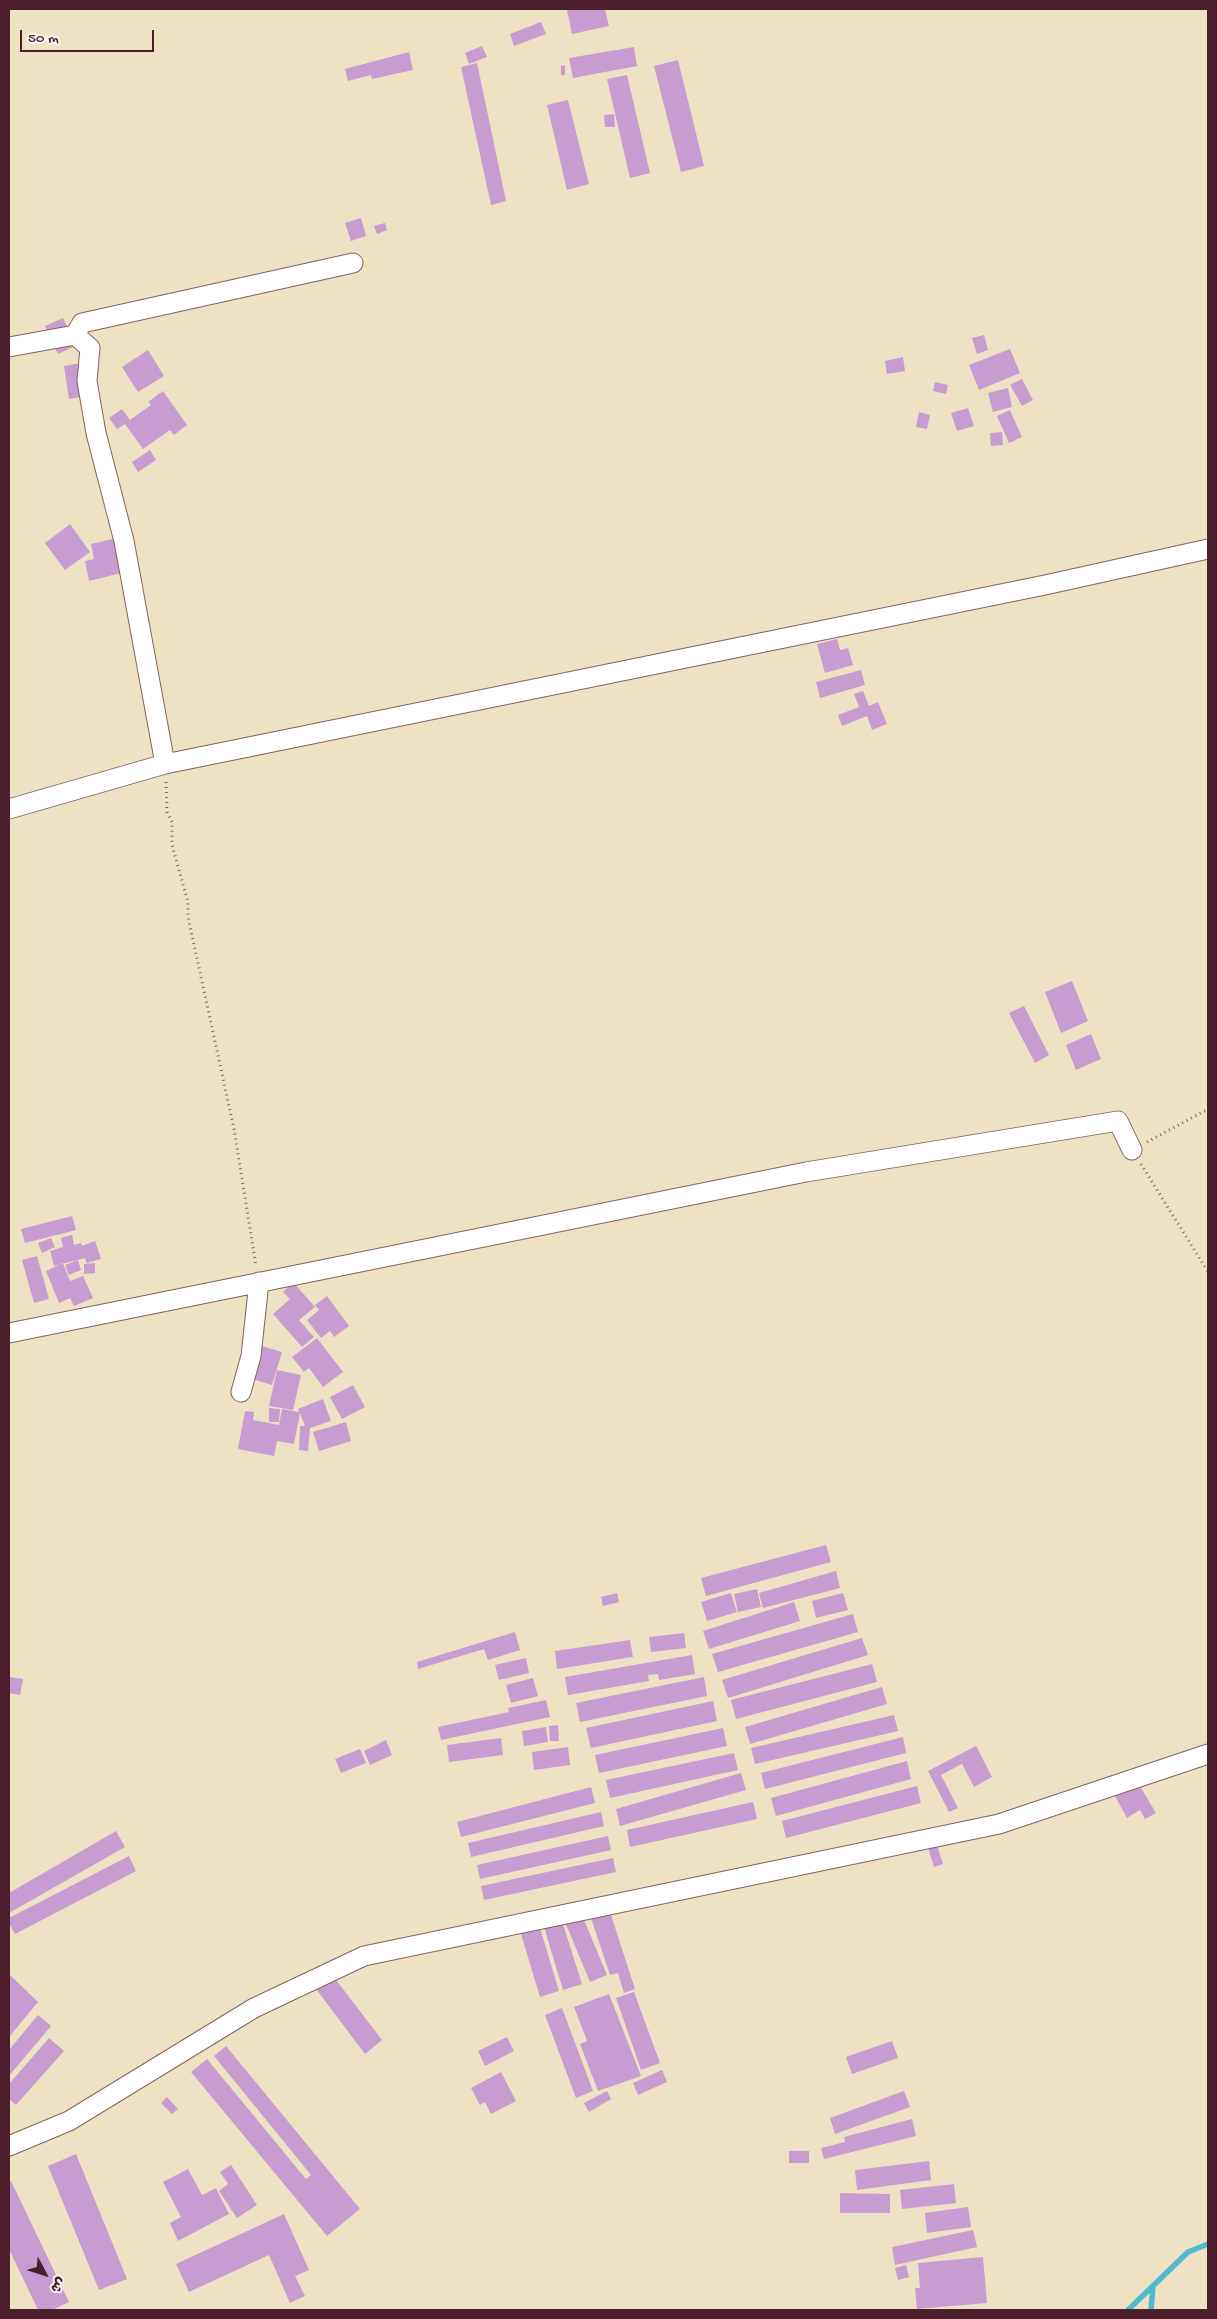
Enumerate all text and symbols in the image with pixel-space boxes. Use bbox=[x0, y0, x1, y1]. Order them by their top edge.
scale bar bbox=[22, 20, 156, 52]
text: 50 m bbox=[28, 30, 59, 48]
north arrow bbox=[20, 2249, 70, 2299]
text: ش bbox=[45, 2273, 68, 2295]

